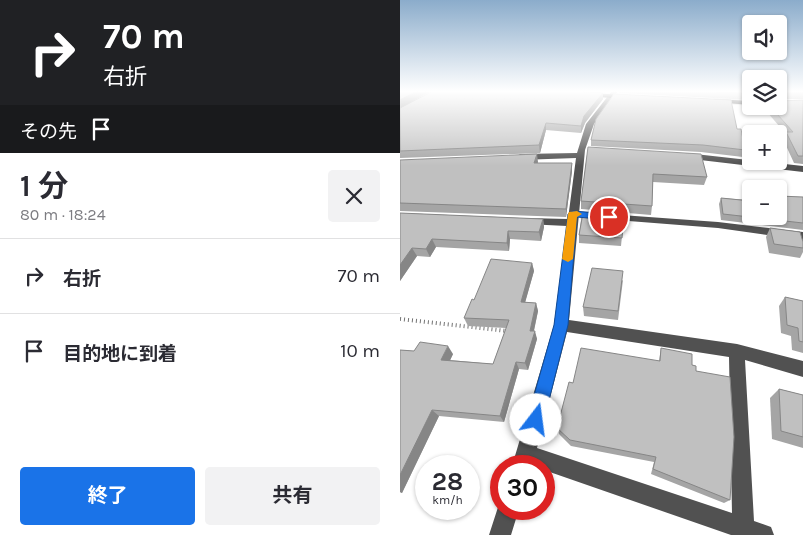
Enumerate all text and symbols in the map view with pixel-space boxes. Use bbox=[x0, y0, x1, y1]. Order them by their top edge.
map controls bbox=[742, 15, 787, 225]
button: sound bbox=[742, 15, 787, 60]
text: 70 m bbox=[103, 16, 185, 57]
icon: right bbox=[20, 20, 85, 85]
text: 右折 bbox=[103, 64, 147, 90]
button: layers bbox=[742, 70, 787, 115]
icon: arrive bbox=[87, 115, 115, 143]
text: その先 bbox=[20, 121, 77, 143]
button: + bbox=[742, 125, 787, 170]
text: 1 分 bbox=[20, 168, 68, 204]
button: close bbox=[328, 170, 380, 222]
button: − bbox=[742, 180, 787, 225]
pin bbox=[588, 196, 630, 238]
icon: arrive bbox=[595, 203, 623, 231]
text: 80 m · 18:24 bbox=[20, 205, 106, 224]
icon: right bbox=[20, 262, 48, 290]
text: 70 m bbox=[338, 265, 380, 287]
text: 右折 bbox=[63, 268, 101, 290]
icon: arrive bbox=[20, 337, 48, 365]
text: 10 m bbox=[340, 340, 380, 362]
text: 目的地に到着 bbox=[63, 343, 177, 365]
position arrow bbox=[509, 393, 561, 445]
speed limit sign: 30 bbox=[490, 455, 555, 520]
button: 終了 bbox=[20, 467, 195, 525]
button: 共有 bbox=[205, 467, 380, 525]
text: 28 bbox=[432, 467, 463, 496]
text: km/h bbox=[432, 493, 463, 507]

